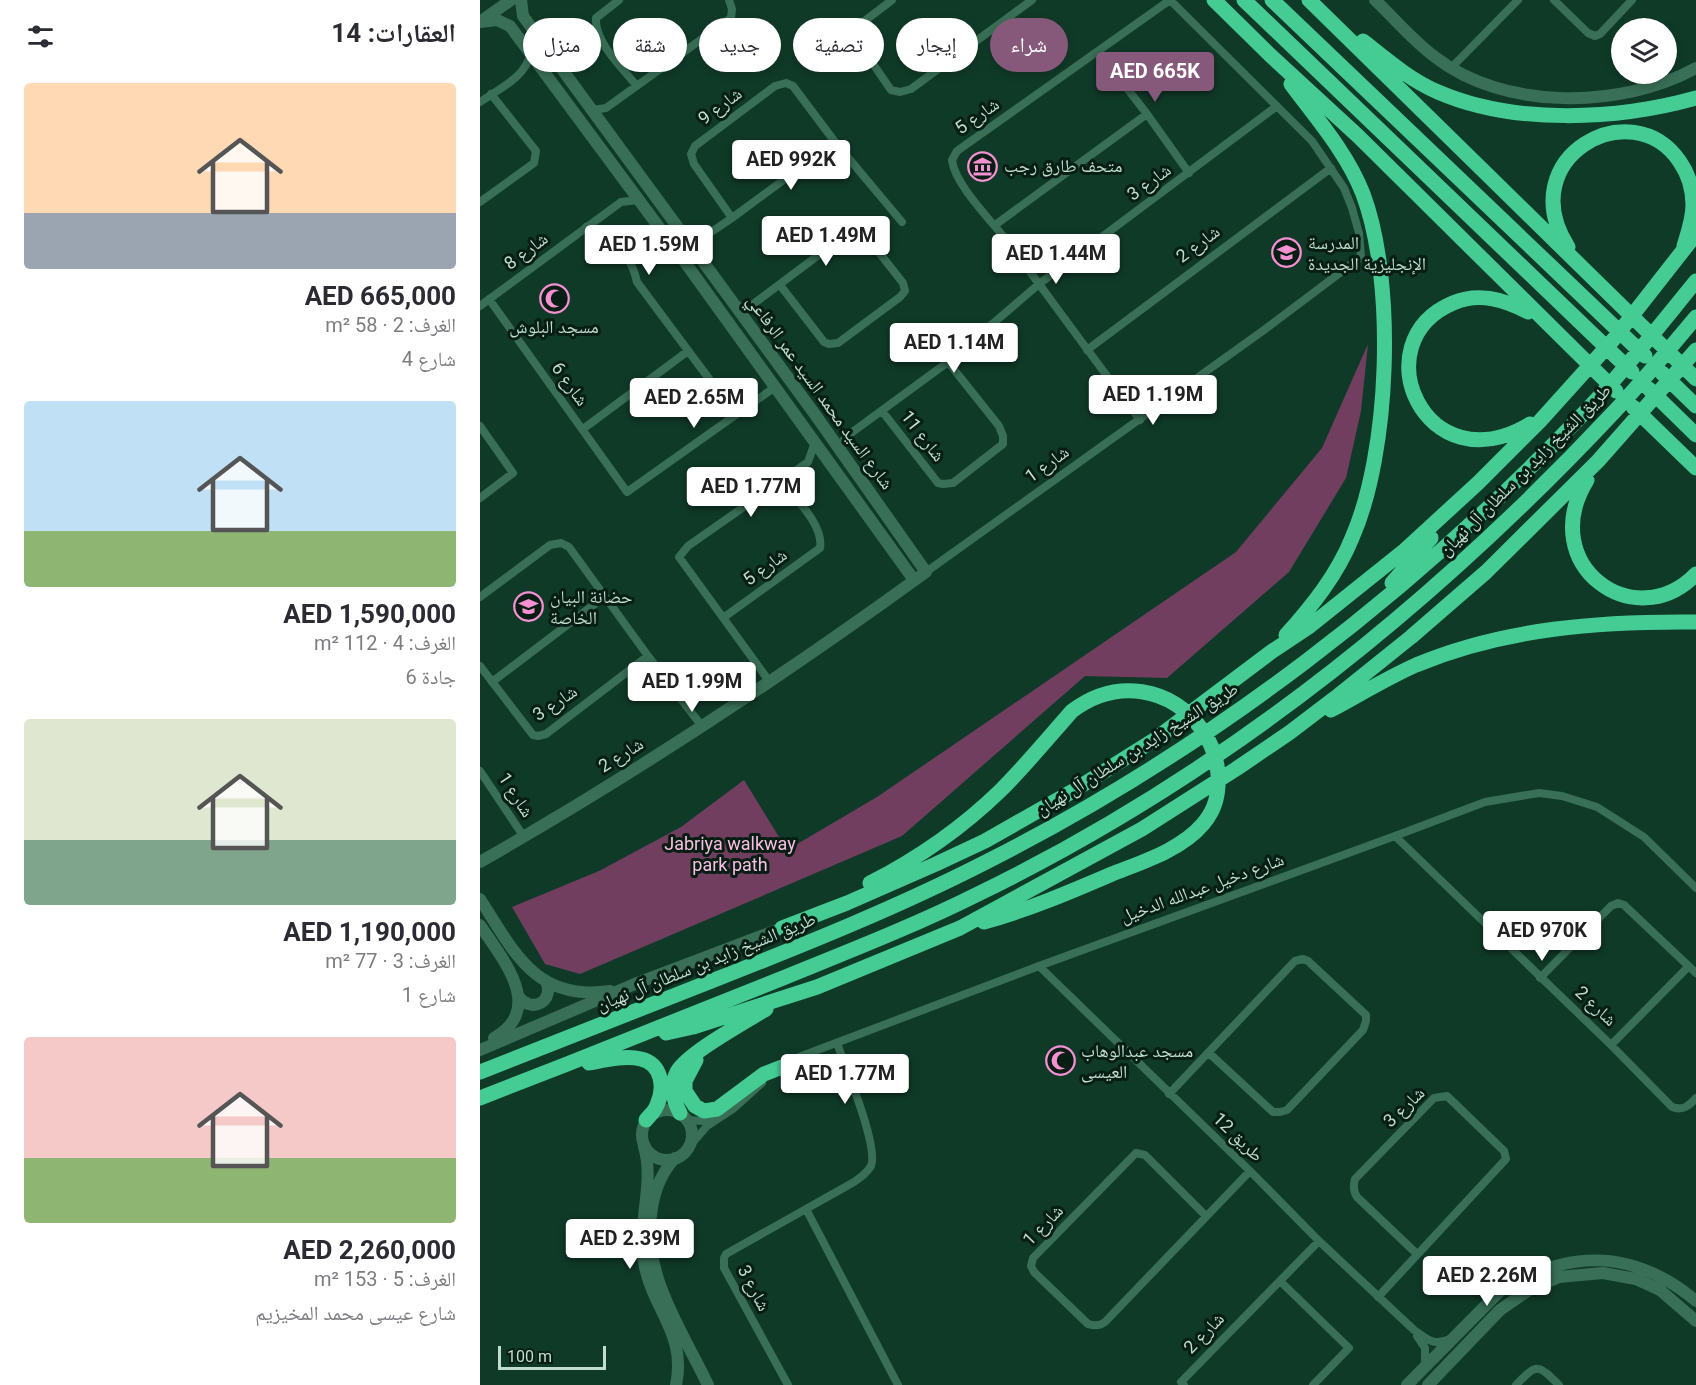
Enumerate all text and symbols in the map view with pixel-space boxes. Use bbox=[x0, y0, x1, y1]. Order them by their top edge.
text: العقارات: 14 bbox=[331, 18, 456, 48]
chip: منزل bbox=[523, 18, 601, 72]
chip: شقة bbox=[613, 18, 687, 72]
chip: جديد bbox=[699, 18, 781, 72]
chip: تصفية bbox=[793, 18, 884, 72]
chip: إيجار bbox=[896, 18, 978, 72]
chip: شراء bbox=[990, 18, 1068, 72]
map controls bbox=[1611, 18, 1677, 84]
button: layers bbox=[1611, 18, 1677, 84]
icon: filters bbox=[24, 20, 57, 53]
pin: AED 665K bbox=[1093, 52, 1217, 103]
text: AED 665K bbox=[1110, 59, 1200, 83]
street label: شارع 9 bbox=[694, 83, 746, 129]
street label: شارع 5 bbox=[951, 93, 1003, 139]
icon: home bbox=[186, 122, 294, 230]
pin: AED 992K bbox=[729, 140, 853, 191]
text: AED 992K bbox=[746, 147, 836, 171]
museum icon: متحف طارق رجب bbox=[967, 150, 999, 182]
place label: متحف طارق رجب bbox=[1004, 155, 1122, 177]
street label: شارع 3 bbox=[1123, 159, 1175, 205]
pin: AED 1.49M bbox=[757, 216, 895, 267]
street label: شارع 2 bbox=[1172, 221, 1224, 267]
text: AED 1.49M bbox=[776, 223, 876, 247]
pin: AED 1.59M bbox=[580, 225, 718, 276]
street label: شارع 8 bbox=[500, 228, 552, 274]
text: AED 1.59M bbox=[599, 232, 699, 256]
place label: المدرسة الإنجليزية الجديدة bbox=[1308, 232, 1426, 275]
pin: AED 1.44M bbox=[987, 234, 1125, 285]
school or university icon: المدرسة الإنجليزية الجديدة bbox=[1271, 237, 1303, 269]
text: AED 1.44M bbox=[1006, 241, 1106, 265]
text: AED 665,000 bbox=[305, 281, 456, 311]
mosque icon: مسجد البلوش bbox=[538, 282, 570, 314]
street label: شارع السيد محمد السيد عمر الرفاعي bbox=[739, 290, 898, 496]
text: الغرف: 2 · 58 m² bbox=[325, 313, 456, 337]
place label: مسجد البلوش bbox=[509, 316, 599, 338]
pin: AED 1.14M bbox=[885, 323, 1023, 374]
text: AED 1.14M bbox=[904, 330, 1004, 354]
text: شارع 4 bbox=[402, 347, 456, 371]
street label: شارع 6 bbox=[547, 358, 593, 410]
pin: AED 1.19M bbox=[1084, 375, 1222, 426]
pin: AED 2.65M bbox=[625, 378, 763, 429]
street label: طريق الشيخ زايد بن سلطان آل نهيان bbox=[1434, 379, 1616, 561]
text: AED 1.19M bbox=[1103, 382, 1203, 406]
text: AED 2.65M bbox=[644, 385, 744, 409]
street label: شارع 11 bbox=[896, 406, 950, 466]
icon: home bbox=[186, 440, 294, 548]
street label: شارع 1 bbox=[1021, 441, 1073, 487]
pin: AED 1.77M bbox=[682, 467, 820, 518]
text: AED 1.77M bbox=[701, 474, 801, 498]
street label: شارع 5 bbox=[739, 544, 791, 590]
place label: حضانة البيان الخاصة bbox=[550, 586, 633, 628]
school or university icon: حضانة البيان الخاصة bbox=[513, 591, 545, 623]
text: AED 1,590,000 bbox=[283, 599, 456, 629]
text: الغرف: 4 · 112 m² bbox=[314, 631, 456, 655]
pin: AED 1.99M bbox=[623, 662, 761, 713]
text: جادة 6 bbox=[406, 665, 456, 689]
text: AED 1.99M bbox=[642, 669, 742, 693]
street label: طريق الشيخ زايد بن سلطان آل نهيان bbox=[1032, 677, 1243, 821]
street label: شارع 3 bbox=[529, 680, 581, 726]
street label: شارع 2 bbox=[594, 733, 648, 777]
icon: home bbox=[186, 758, 294, 866]
street label: شارع 1 bbox=[493, 769, 539, 821]
park label: Jabriya walkway park path bbox=[664, 833, 796, 875]
street label: شارع دخيل عبدالله الدخيل bbox=[1117, 848, 1287, 928]
street label: طريق الشيخ زايد بن سلطان آل نهيان bbox=[593, 908, 819, 1017]
pin: AED 970K bbox=[1480, 911, 1604, 962]
text: AED 1,190,000 bbox=[283, 917, 456, 947]
text: AED 970K bbox=[1497, 918, 1587, 942]
text: الغرف: 3 · 77 m² bbox=[325, 949, 456, 973]
street label: شارع 2 bbox=[1571, 981, 1621, 1031]
text: شارع 1 bbox=[402, 983, 456, 1007]
place label: مسجد عبدالوهاب العيسى bbox=[1081, 1040, 1193, 1083]
mosque icon: مسجد عبدالوهاب العيسى bbox=[1044, 1045, 1076, 1077]
pin: AED 1.77M bbox=[776, 1054, 914, 1105]
text: AED 1.77M bbox=[795, 1061, 895, 1085]
icon: home bbox=[186, 1076, 294, 1184]
street label: شارع 3 bbox=[1379, 1082, 1429, 1132]
street label: طريق 12 bbox=[1208, 1108, 1268, 1166]
street label: شارع 1 bbox=[1018, 1200, 1068, 1250]
pin: AED 2.39M bbox=[561, 1219, 699, 1270]
text: AED 2.39M bbox=[580, 1226, 680, 1250]
text: AED 2,260,000 bbox=[283, 1235, 456, 1265]
pin: AED 2.26M bbox=[1418, 1256, 1556, 1307]
street label: شارع 3 bbox=[733, 1261, 775, 1315]
text: AED 2.26M bbox=[1437, 1263, 1537, 1287]
text: الغرف: 5 · 153 m² bbox=[314, 1267, 456, 1291]
text: شارع عيسى محمد المخيزيم bbox=[255, 1301, 456, 1325]
street label: شارع 2 bbox=[1179, 1308, 1229, 1358]
scale bar bbox=[498, 1343, 606, 1370]
text: 100 m bbox=[507, 1347, 552, 1366]

